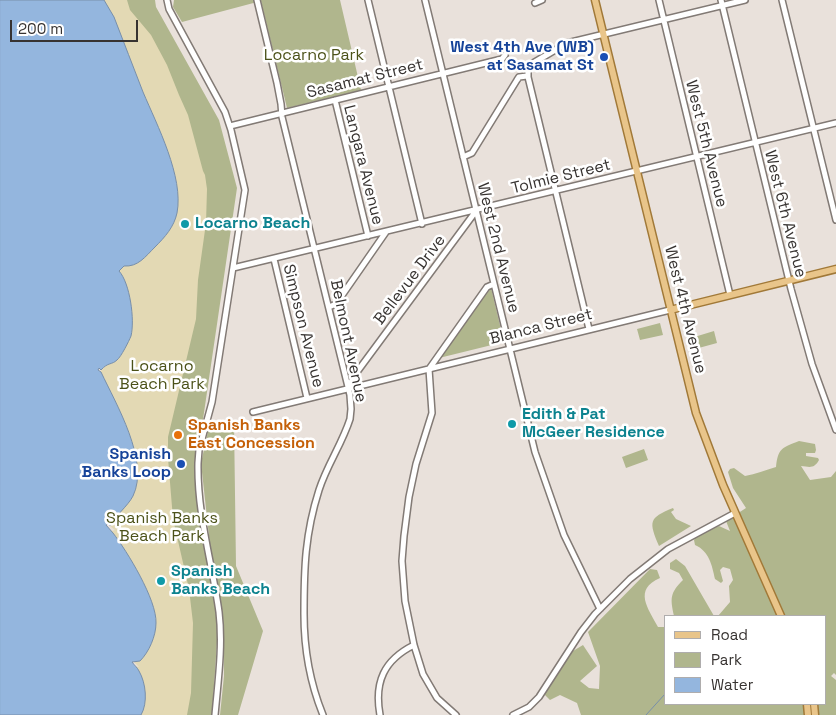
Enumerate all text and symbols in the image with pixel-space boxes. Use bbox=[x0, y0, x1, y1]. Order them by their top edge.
scale bar bbox=[12, 10, 140, 42]
text: 200 m bbox=[18, 19, 63, 38]
place label: West 4th Ave (WB) at Sasamat St bbox=[450, 38, 594, 76]
park label: Locarno Park bbox=[264, 46, 364, 66]
marker: West 4th Ave (WB) at Sasamat St bbox=[598, 51, 610, 63]
street label: Sasamat Street bbox=[305, 55, 425, 103]
street label: West 5th Avenue bbox=[681, 78, 731, 210]
street label: Langara Avenue bbox=[339, 103, 387, 227]
street label: West 6th Avenue bbox=[760, 148, 810, 280]
street label: Tolmie Street bbox=[509, 155, 613, 199]
street label: West 2nd Avenue bbox=[473, 181, 523, 315]
place label: Locarno Beach bbox=[195, 214, 310, 234]
marker: Locarno Beach bbox=[179, 218, 191, 230]
street label: Bellevue Drive bbox=[370, 231, 450, 329]
street label: West 4th Avenue bbox=[660, 244, 710, 376]
street label: Simpson Avenue bbox=[278, 262, 328, 390]
street label: Belmont Avenue bbox=[326, 278, 370, 404]
street label: Blanca Street bbox=[488, 305, 594, 349]
park label: Locarno Beach Park bbox=[119, 357, 205, 395]
place label: Edith & Pat McGeer Residence bbox=[522, 405, 665, 443]
place label: Spanish Banks East Concession bbox=[188, 416, 315, 454]
marker: Edith & Pat McGeer Residence bbox=[506, 418, 518, 430]
marker: Spanish Banks East Concession bbox=[172, 429, 184, 441]
place label: Spanish Banks Loop bbox=[82, 445, 171, 483]
marker: Spanish Banks Loop bbox=[175, 458, 187, 470]
park label: Spanish Banks Beach Park bbox=[106, 509, 218, 547]
place label: Spanish Banks Beach bbox=[171, 562, 270, 600]
marker: Spanish Banks Beach bbox=[155, 575, 167, 587]
legend bbox=[664, 615, 826, 705]
text: Road bbox=[711, 625, 748, 644]
text: Park bbox=[711, 650, 742, 669]
text: Water bbox=[711, 675, 753, 694]

